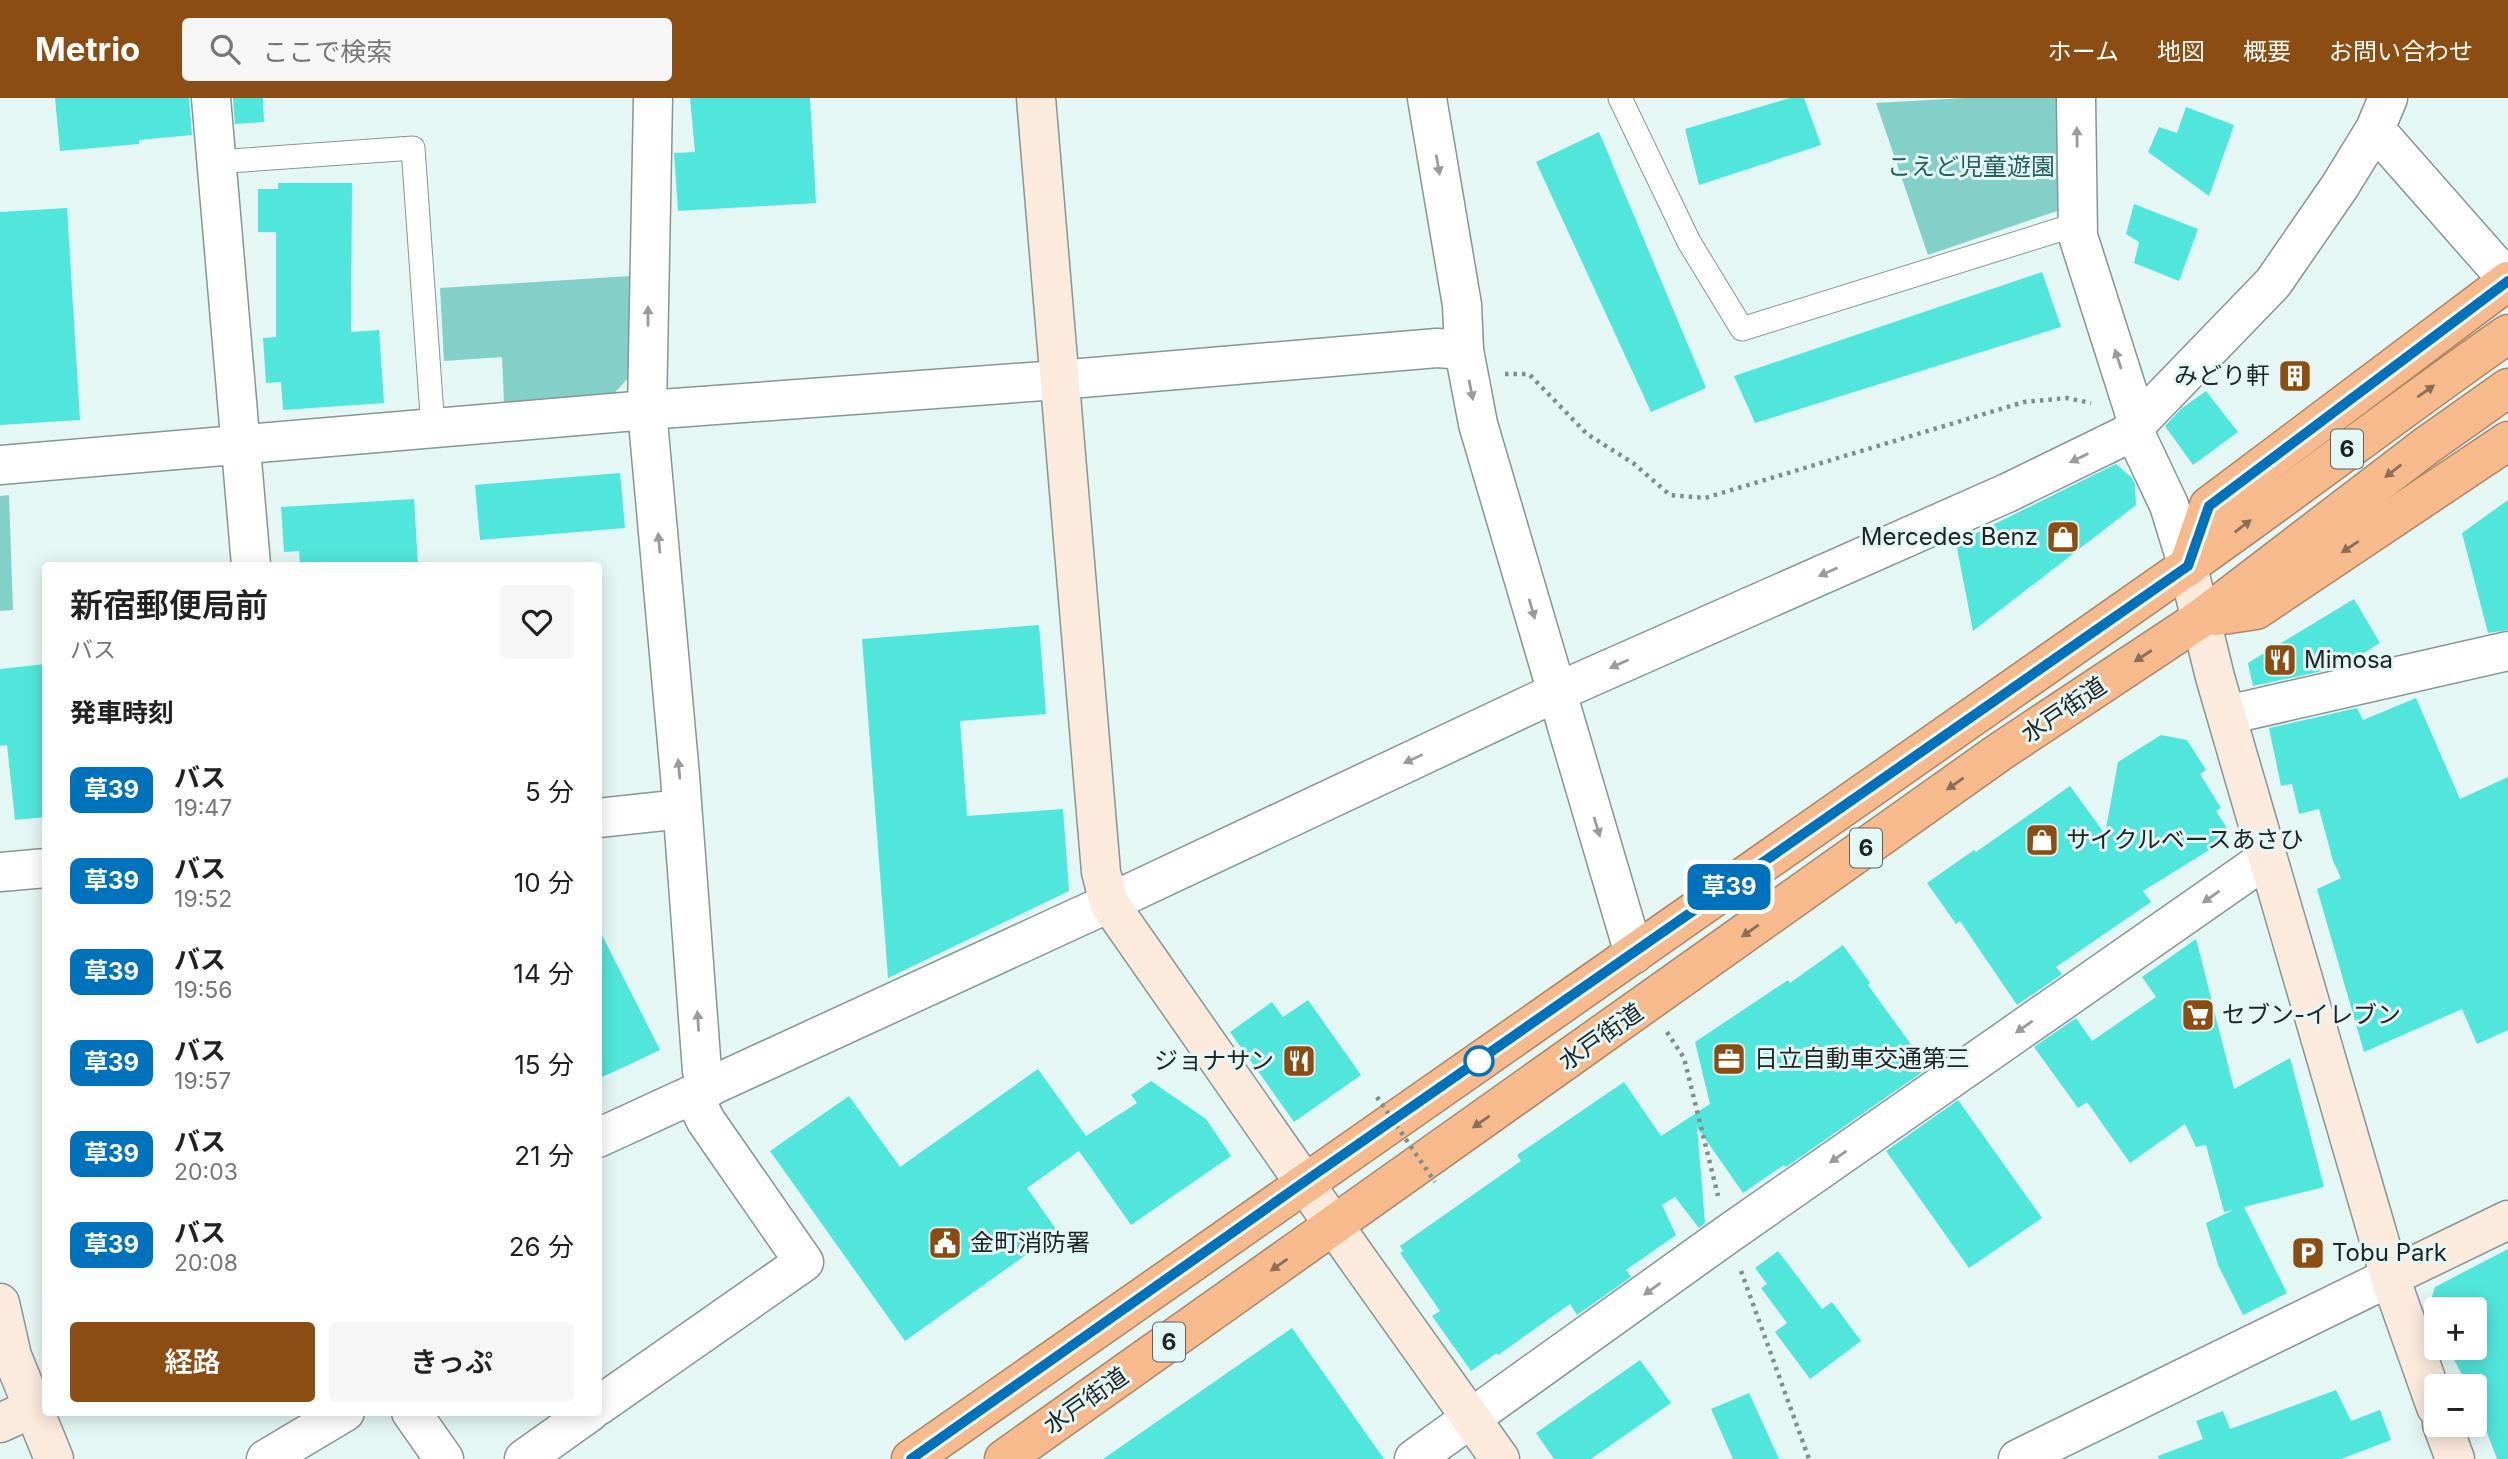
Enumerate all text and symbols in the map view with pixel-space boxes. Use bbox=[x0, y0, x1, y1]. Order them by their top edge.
search box bbox=[182, 18, 672, 81]
text: Metrio bbox=[35, 29, 140, 69]
icon: search bbox=[206, 30, 244, 68]
text: ここで検索 bbox=[262, 36, 392, 67]
text: ホーム bbox=[2048, 37, 2119, 66]
text: 地図 bbox=[2157, 37, 2205, 66]
text: 概要 bbox=[2243, 37, 2291, 66]
text: お問い合わせ bbox=[2329, 37, 2473, 66]
one-way arrow bbox=[2071, 126, 2082, 148]
park label: こえど児童遊園 bbox=[1887, 152, 2055, 181]
one-way arrow bbox=[1433, 154, 1444, 176]
one-way arrow bbox=[642, 304, 654, 326]
one-way arrow bbox=[2112, 348, 2123, 369]
building icon: みどり軒 bbox=[2276, 357, 2314, 395]
place label: みどり軒 bbox=[2174, 361, 2270, 390]
one-way arrow bbox=[1466, 379, 1477, 401]
one-way arrow bbox=[2417, 384, 2435, 398]
road number: 6 bbox=[2331, 430, 2363, 468]
one-way arrow bbox=[2069, 452, 2089, 464]
one-way arrow bbox=[2385, 464, 2403, 479]
shop icon: Mercedes Benz bbox=[2044, 518, 2082, 556]
one-way arrow bbox=[2234, 520, 2252, 534]
place label: Mercedes Benz bbox=[1861, 522, 2038, 551]
one-way arrow bbox=[653, 531, 664, 553]
one-way arrow bbox=[2340, 541, 2359, 554]
one-way arrow bbox=[1817, 567, 1838, 578]
text: 新宿郵便局前 bbox=[70, 585, 268, 625]
button: heart bbox=[500, 585, 574, 659]
one-way arrow bbox=[1528, 599, 1538, 620]
text: バス bbox=[70, 636, 116, 664]
restaurant icon: Mimosa bbox=[2261, 641, 2299, 679]
place label: Mimosa bbox=[2304, 645, 2393, 674]
one-way arrow bbox=[2134, 650, 2153, 663]
one-way arrow bbox=[1609, 659, 1630, 670]
street label: 水戸街道 bbox=[2016, 671, 2112, 748]
text: 発車時刻 bbox=[70, 697, 174, 728]
one-way arrow bbox=[1403, 754, 1423, 765]
one-way arrow bbox=[673, 758, 684, 780]
text: バス bbox=[174, 762, 226, 793]
text: 草39 bbox=[84, 775, 139, 804]
text: 5 分 bbox=[525, 776, 574, 807]
one-way arrow bbox=[1946, 777, 1964, 791]
text: 19:47 bbox=[174, 794, 232, 822]
one-way arrow bbox=[1593, 817, 1603, 838]
shop icon: サイクルベースあさひ bbox=[2023, 821, 2061, 859]
place label: サイクルベースあさひ bbox=[2066, 825, 2304, 854]
road number: 6 bbox=[1850, 828, 1882, 868]
text: バス bbox=[174, 853, 226, 884]
line badge: 草39 bbox=[1689, 864, 1769, 910]
text: 草39 bbox=[84, 866, 139, 895]
text: 10 分 bbox=[514, 867, 574, 898]
text: 草39 bbox=[1701, 872, 1757, 901]
text: 19:52 bbox=[174, 885, 232, 913]
one-way arrow bbox=[2202, 890, 2220, 904]
one-way arrow bbox=[1741, 924, 1759, 938]
text: バス bbox=[174, 944, 226, 975]
text: 草39 bbox=[84, 957, 139, 986]
text: 14 分 bbox=[513, 958, 574, 989]
text: 19:56 bbox=[174, 976, 233, 1004]
supermarket icon: セブン-イレブン bbox=[2179, 996, 2217, 1034]
street label: 水戸街道 bbox=[1553, 997, 1648, 1076]
place label: セブン-イレブン bbox=[2222, 1000, 2401, 1029]
one-way arrow bbox=[692, 1009, 703, 1031]
one-way arrow bbox=[2015, 1020, 2033, 1034]
text: バス bbox=[174, 1035, 226, 1066]
office icon: 日立自動車交通第三 bbox=[1710, 1040, 1748, 1078]
restaurant icon: ジョナサン bbox=[1280, 1042, 1318, 1080]
place label: 日立自動車交通第三 bbox=[1754, 1044, 1970, 1073]
place label: ジョナサン bbox=[1154, 1046, 1274, 1075]
unlabelled marker bbox=[1464, 1046, 1494, 1076]
text: 草39 bbox=[84, 1048, 139, 1077]
text: 15 分 bbox=[514, 1049, 574, 1080]
text: 19:57 bbox=[174, 1067, 231, 1095]
one-way arrow bbox=[1472, 1115, 1490, 1129]
text: バス bbox=[174, 1126, 226, 1157]
text: 草39 bbox=[84, 1139, 139, 1168]
text: 21 分 bbox=[514, 1140, 574, 1171]
one-way arrow bbox=[1829, 1150, 1847, 1164]
text: 20:03 bbox=[174, 1158, 238, 1186]
text: バス bbox=[174, 1217, 226, 1248]
public building icon: 金町消防署 bbox=[926, 1224, 964, 1262]
place label: 金町消防署 bbox=[970, 1228, 1090, 1257]
text: 草39 bbox=[84, 1230, 139, 1259]
text: 26 分 bbox=[509, 1231, 574, 1262]
parking icon: Tobu Park bbox=[2289, 1234, 2327, 1272]
place label: Tobu Park bbox=[2332, 1238, 2447, 1267]
text: 20:08 bbox=[174, 1249, 238, 1277]
one-way arrow bbox=[1270, 1258, 1288, 1272]
one-way arrow bbox=[1643, 1282, 1661, 1296]
map controls bbox=[2424, 1297, 2487, 1437]
button: + bbox=[2424, 1297, 2487, 1360]
button: 経路 bbox=[70, 1322, 315, 1402]
button: きっぷ bbox=[329, 1322, 574, 1402]
road number: 6 bbox=[1153, 1322, 1185, 1362]
street label: 水戸街道 bbox=[1038, 1361, 1133, 1440]
button: − bbox=[2424, 1374, 2487, 1437]

